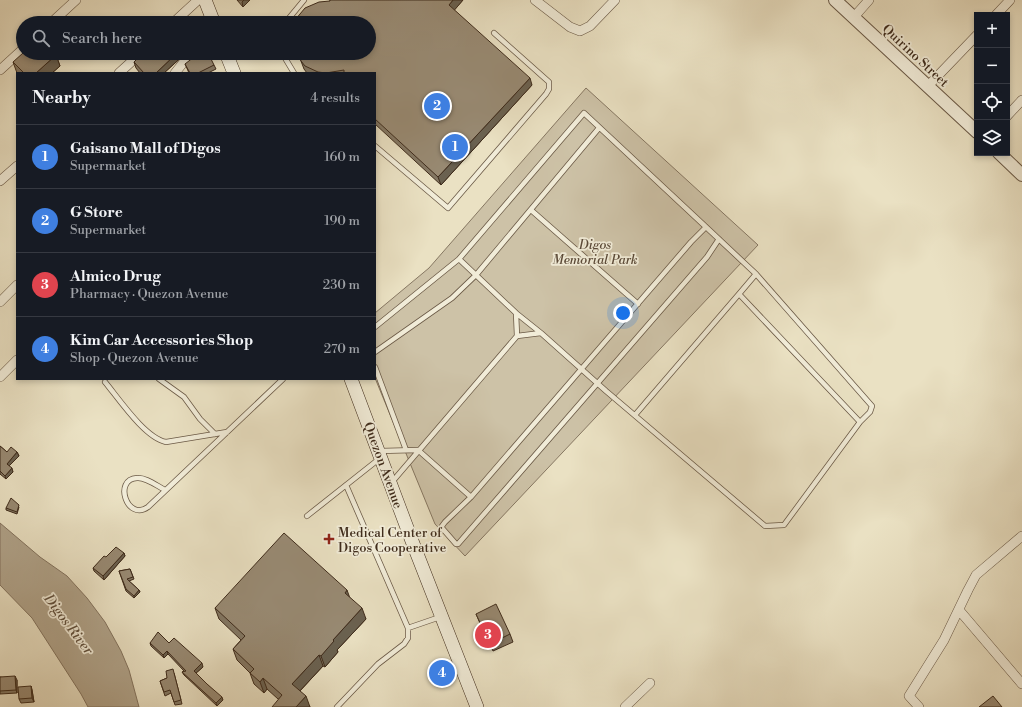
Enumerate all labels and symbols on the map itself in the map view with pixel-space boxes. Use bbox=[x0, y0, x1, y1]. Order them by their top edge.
street label: Quirino Street bbox=[879, 21, 952, 91]
pin: 2 bbox=[424, 91, 450, 121]
pin: 1 bbox=[442, 132, 468, 162]
park label: Digos Memorial Park bbox=[552, 237, 638, 268]
your location bbox=[613, 303, 633, 323]
street label: Quezon Avenue bbox=[360, 420, 406, 511]
place label: Medical Center of Digos Cooperative bbox=[338, 525, 447, 556]
marker: Medical Center of Digos Cooperative bbox=[323, 533, 335, 545]
water label: Digos River bbox=[39, 590, 98, 659]
pin: 3 bbox=[475, 620, 501, 650]
pin: 4 bbox=[429, 658, 455, 688]

